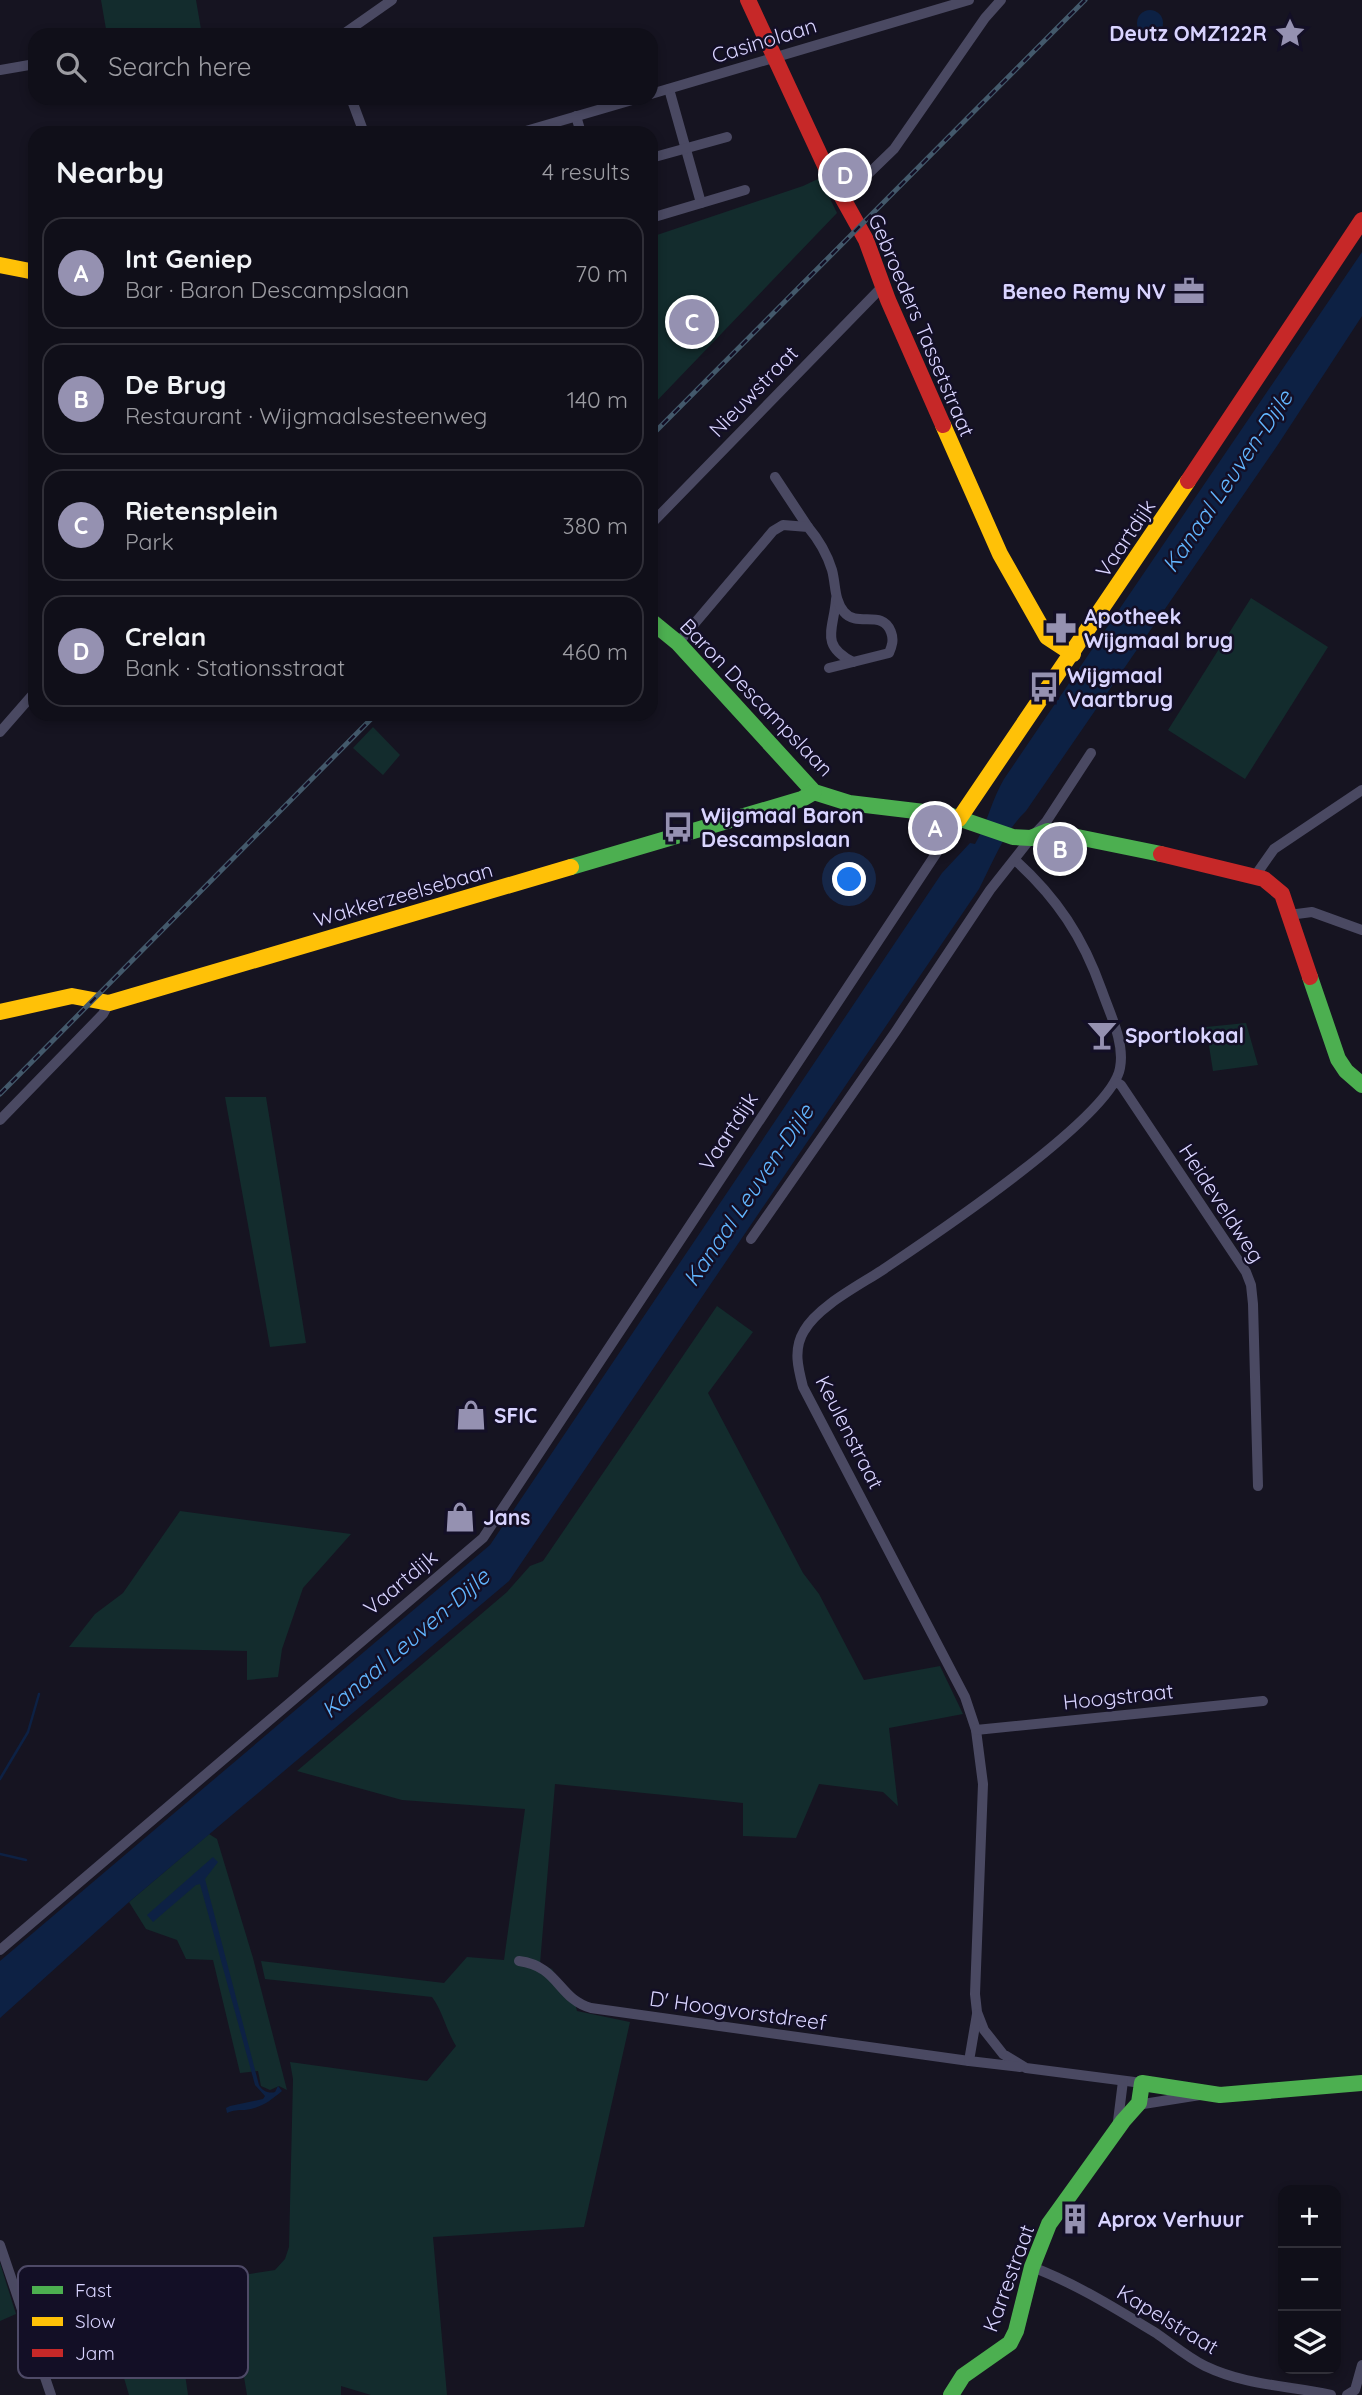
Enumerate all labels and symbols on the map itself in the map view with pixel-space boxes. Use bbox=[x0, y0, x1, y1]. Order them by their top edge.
street label: Casinolaan bbox=[708, 12, 820, 68]
place icon: Deutz OMZ122R bbox=[1273, 16, 1307, 50]
place label: Deutz OMZ122R bbox=[1109, 20, 1267, 46]
pin: D bbox=[822, 149, 868, 201]
street label: Gebroeders Tassetstraat bbox=[863, 210, 981, 440]
office icon: Beneo Remy NV bbox=[1172, 274, 1206, 308]
place label: Beneo Remy NV bbox=[1002, 278, 1166, 304]
pin: C bbox=[669, 296, 715, 348]
street label: Nieuwstraat bbox=[703, 340, 803, 442]
water label: Kanaal Leuven-Dijle bbox=[1155, 383, 1299, 578]
street label: Vaartdijk bbox=[1089, 494, 1161, 582]
place label: Apotheek Wijgmaal brug bbox=[1084, 603, 1233, 653]
pharmacy icon: Apotheek Wijgmaal brug bbox=[1044, 611, 1078, 645]
street label: Baron Descampslaan bbox=[675, 613, 839, 781]
place label: Wijgmaal Vaartbrug bbox=[1067, 662, 1173, 712]
bus stop icon: Wijgmaal Vaartbrug bbox=[1027, 670, 1061, 704]
place label: Wijgmaal Baron Descampslaan bbox=[701, 802, 864, 852]
pin: A bbox=[912, 802, 958, 854]
bus stop icon: Wijgmaal Baron Descampslaan bbox=[661, 810, 695, 844]
pin: B bbox=[1037, 823, 1083, 875]
street label: Wakkerzeelsebaan bbox=[310, 856, 496, 932]
your location bbox=[832, 862, 866, 896]
bar icon: Sportlokaal bbox=[1085, 1018, 1119, 1052]
place label: Sportlokaal bbox=[1125, 1022, 1244, 1048]
street label: Vaartdijk bbox=[693, 1087, 763, 1175]
water label: Kanaal Leuven-Dijle bbox=[676, 1097, 820, 1292]
street label: Heideveldweg bbox=[1174, 1139, 1270, 1267]
street label: Keulenstraat bbox=[810, 1371, 890, 1493]
shop icon: SFIC bbox=[454, 1398, 488, 1432]
place label: SFIC bbox=[494, 1402, 537, 1428]
shop icon: Jans bbox=[443, 1500, 477, 1534]
place label: Jans bbox=[483, 1504, 530, 1530]
street label: Vaartdijk bbox=[358, 1544, 442, 1620]
water label: Kanaal Leuven-Dijle bbox=[315, 1561, 496, 1724]
street label: Hoogstraat bbox=[1061, 1677, 1175, 1715]
street label: D' Hoogvorstdreef bbox=[648, 1985, 829, 2035]
building icon: Aprox Verhuur bbox=[1058, 2202, 1092, 2236]
place label: Aprox Verhuur bbox=[1098, 2206, 1244, 2232]
street label: Karrestraat bbox=[977, 2221, 1039, 2335]
legend bbox=[18, 2266, 248, 2378]
text: Fast bbox=[75, 2278, 112, 2302]
street label: Kapelstraat bbox=[1112, 2279, 1224, 2359]
text: Slow bbox=[75, 2309, 116, 2333]
text: Jam bbox=[75, 2341, 115, 2365]

